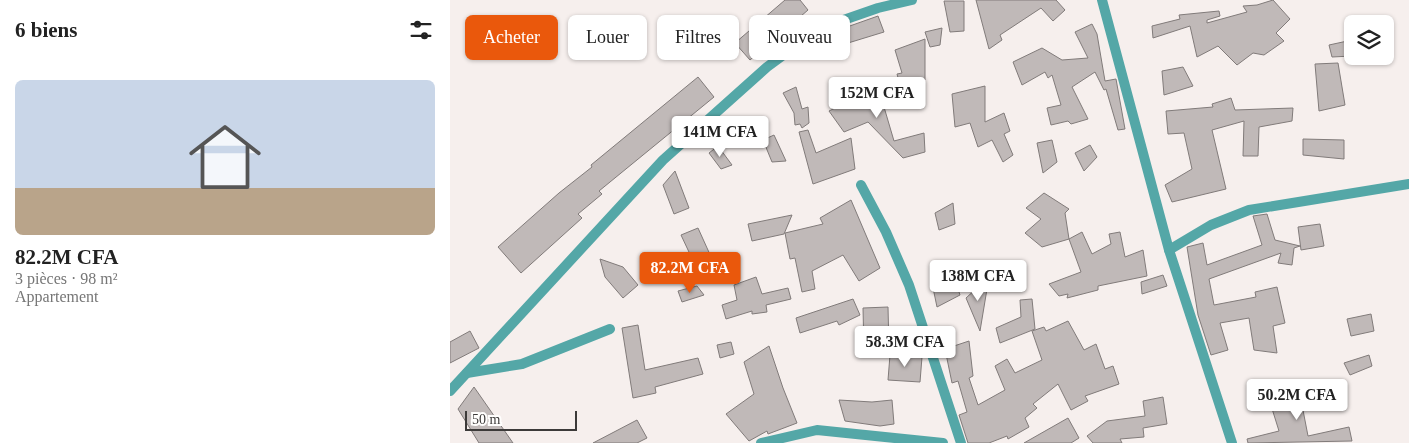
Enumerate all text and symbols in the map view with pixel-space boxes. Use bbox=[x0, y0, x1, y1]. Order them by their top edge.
chip: Acheter bbox=[465, 15, 558, 60]
chip: Louer bbox=[568, 15, 647, 60]
chip: Filtres bbox=[657, 15, 739, 60]
chip: Nouveau bbox=[749, 15, 850, 60]
map controls bbox=[1344, 15, 1394, 65]
button: layers bbox=[1344, 15, 1394, 65]
icon: filters bbox=[407, 16, 435, 44]
text: 6 biens bbox=[15, 18, 77, 42]
pin: 152M CFA bbox=[825, 76, 929, 119]
text: 152M CFA bbox=[840, 84, 914, 101]
icon: home bbox=[180, 112, 270, 202]
pin: 141M CFA bbox=[668, 116, 772, 158]
text: 141M CFA bbox=[683, 123, 757, 140]
text: 82.2M CFA bbox=[15, 245, 118, 269]
pin: 82.2M CFA bbox=[633, 252, 747, 294]
text: 82.2M CFA bbox=[651, 259, 729, 276]
pin: 138M CFA bbox=[926, 260, 1030, 302]
text: 138M CFA bbox=[941, 267, 1015, 284]
text: 3 pièces · 98 m² bbox=[15, 270, 118, 287]
text: Appartement bbox=[15, 288, 99, 305]
pin: 58.3M CFA bbox=[848, 326, 962, 368]
text: 58.3M CFA bbox=[866, 333, 944, 350]
pin: 50.2M CFA bbox=[1240, 378, 1354, 421]
text: 50.2M CFA bbox=[1258, 386, 1336, 403]
scale bar bbox=[465, 408, 578, 431]
text: 50 m bbox=[472, 412, 500, 427]

